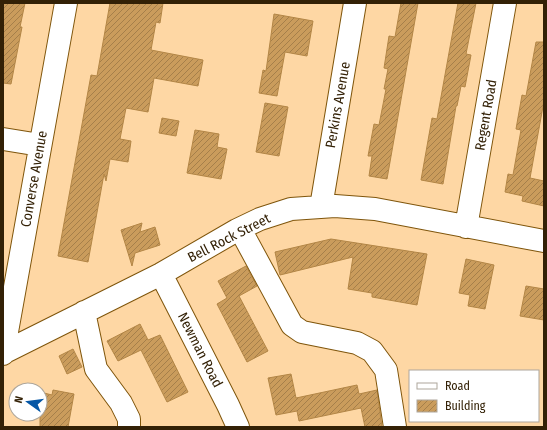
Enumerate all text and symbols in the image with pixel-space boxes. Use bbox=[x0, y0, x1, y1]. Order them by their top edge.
street label: Perkins Avenue bbox=[322, 60, 354, 150]
street label: Regent Road bbox=[471, 78, 501, 152]
street label: Converse Avenue bbox=[17, 129, 51, 228]
street label: Bell Rock Street bbox=[185, 210, 273, 266]
street label: Newman Road bbox=[174, 310, 226, 390]
legend bbox=[409, 370, 539, 422]
text: Road bbox=[445, 379, 470, 393]
north arrow bbox=[8, 382, 48, 422]
text: N bbox=[12, 395, 26, 404]
text: Building bbox=[445, 399, 486, 413]

